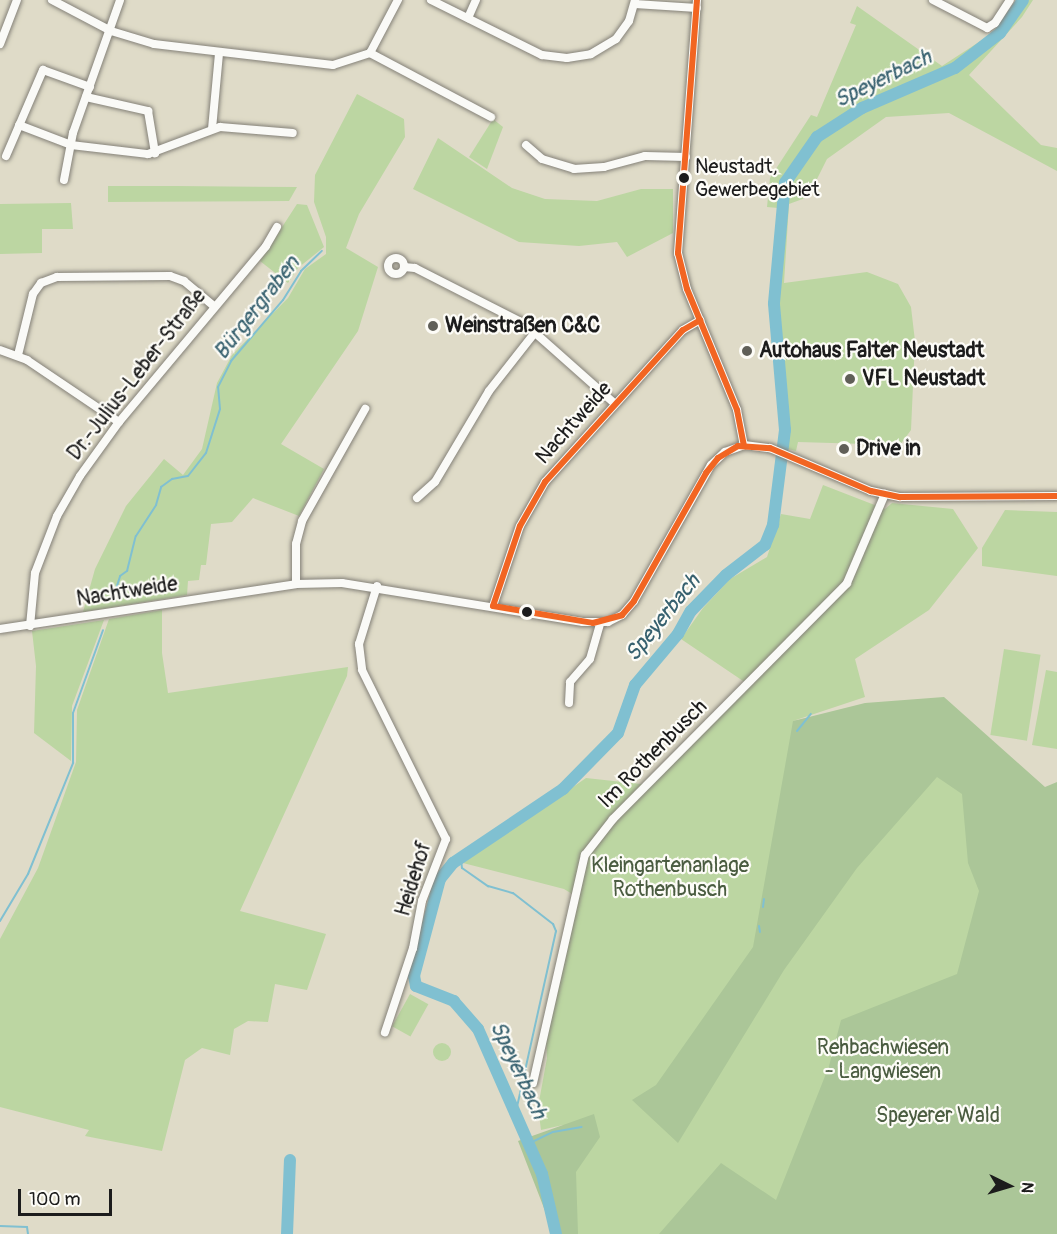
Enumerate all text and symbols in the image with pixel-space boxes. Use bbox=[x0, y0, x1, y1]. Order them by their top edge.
water label: Speyerbach bbox=[830, 44, 936, 114]
place label: Neustadt, Gewerbegebiet bbox=[695, 154, 820, 201]
marker: Neustadt, Gewerbegebiet bbox=[678, 172, 690, 184]
water label: Bürgergraben bbox=[208, 251, 306, 365]
street label: Dr.-Julius-Leber-Straße bbox=[62, 284, 212, 466]
place label: Weinstraßen C&C bbox=[445, 313, 600, 339]
marker: Weinstraßen C&C bbox=[426, 319, 440, 333]
place label: Autohaus Falter Neustadt bbox=[759, 338, 984, 364]
marker: Autohaus Falter Neustadt bbox=[740, 344, 754, 358]
place label: VFL Neustadt bbox=[862, 366, 985, 392]
marker: VFL Neustadt bbox=[843, 372, 857, 386]
street label: Nachtweide bbox=[530, 377, 618, 469]
place label: Drive in bbox=[856, 436, 921, 462]
marker: Drive in bbox=[837, 442, 851, 456]
water label: Speyerbach bbox=[620, 569, 706, 667]
street label: Nachtweide bbox=[75, 572, 179, 612]
unlabelled marker bbox=[521, 606, 533, 618]
street label: Im Rothenbusch bbox=[593, 694, 713, 814]
street label: Heidehof bbox=[391, 838, 437, 920]
park label: Kleingartenanlage Rothenbusch bbox=[591, 853, 749, 903]
water label: Speyerbach bbox=[484, 1017, 552, 1123]
park label: Rehbachwiesen - Langwiesen bbox=[817, 1035, 949, 1085]
park label: Speyerer Wald bbox=[876, 1103, 1000, 1129]
north arrow bbox=[979, 1156, 1039, 1216]
scale bar bbox=[21, 1177, 116, 1215]
text: N bbox=[1016, 1181, 1037, 1194]
text: 100 m bbox=[29, 1188, 81, 1211]

